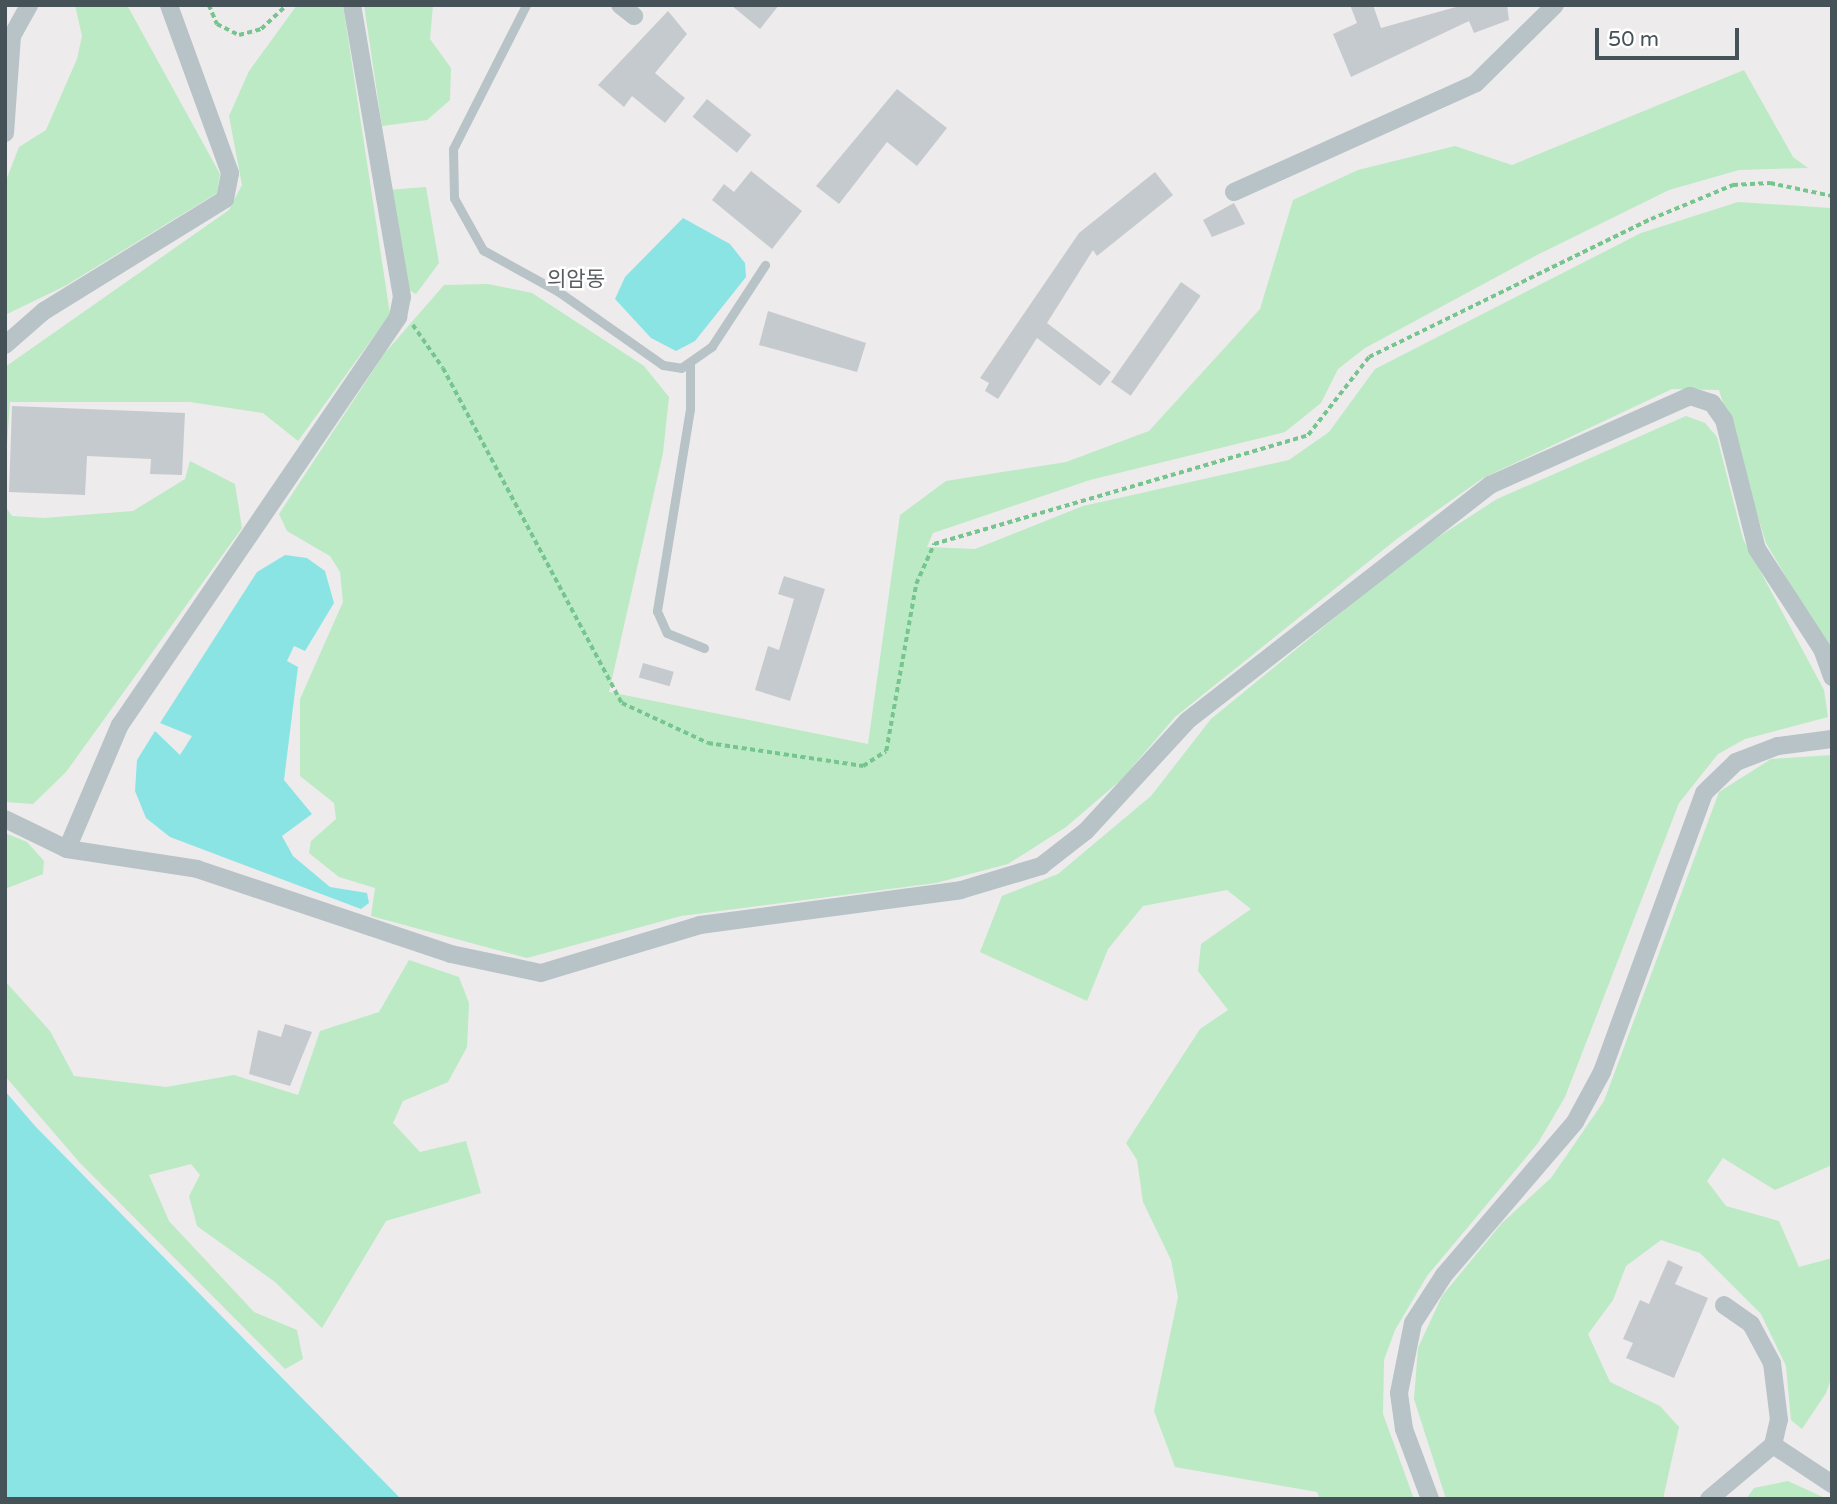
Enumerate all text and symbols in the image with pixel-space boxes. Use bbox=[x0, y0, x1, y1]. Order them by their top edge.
scale bar bbox=[1599, 14, 1742, 58]
text: 50 m bbox=[1608, 27, 1659, 52]
district label: 의암동 bbox=[547, 267, 605, 293]

